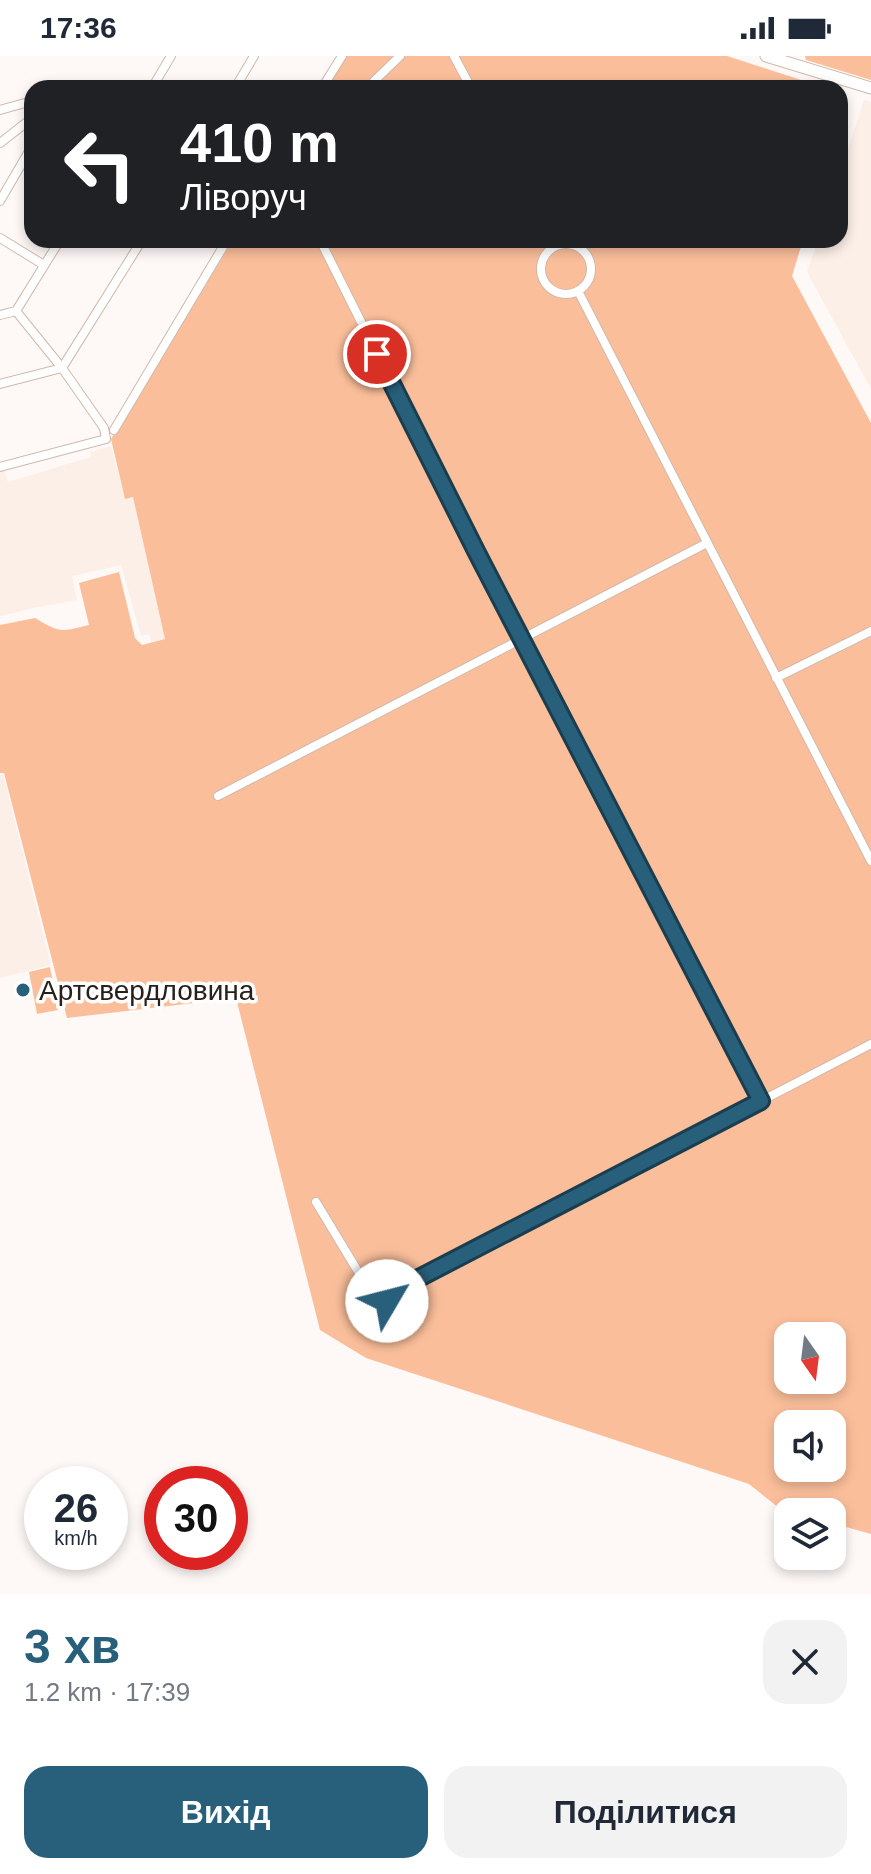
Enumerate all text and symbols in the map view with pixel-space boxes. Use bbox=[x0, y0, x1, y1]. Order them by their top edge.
text: 17:36 bbox=[40, 11, 117, 44]
text: 410 m bbox=[180, 111, 339, 174]
icon: left bbox=[48, 112, 152, 216]
text: Ліворуч bbox=[180, 177, 307, 218]
pin bbox=[343, 320, 411, 388]
icon: arrive bbox=[355, 332, 399, 376]
place label: Артсвердловина bbox=[39, 975, 255, 1006]
marker: Артсвердловина bbox=[14, 981, 32, 999]
position arrow bbox=[345, 1259, 429, 1343]
north arrow bbox=[774, 1322, 846, 1394]
map controls bbox=[774, 1322, 846, 1570]
button: sound bbox=[774, 1410, 846, 1482]
speed limit sign: 30 bbox=[144, 1466, 248, 1570]
text: 26 bbox=[54, 1486, 98, 1530]
button: layers bbox=[774, 1498, 846, 1570]
text: km/h bbox=[54, 1527, 98, 1549]
text: 3 хв bbox=[24, 1620, 120, 1673]
button: close bbox=[763, 1620, 847, 1704]
text: 1.2 km · 17:39 bbox=[24, 1677, 190, 1707]
button: Вихід bbox=[24, 1766, 428, 1858]
button: Поділитися bbox=[444, 1766, 847, 1858]

